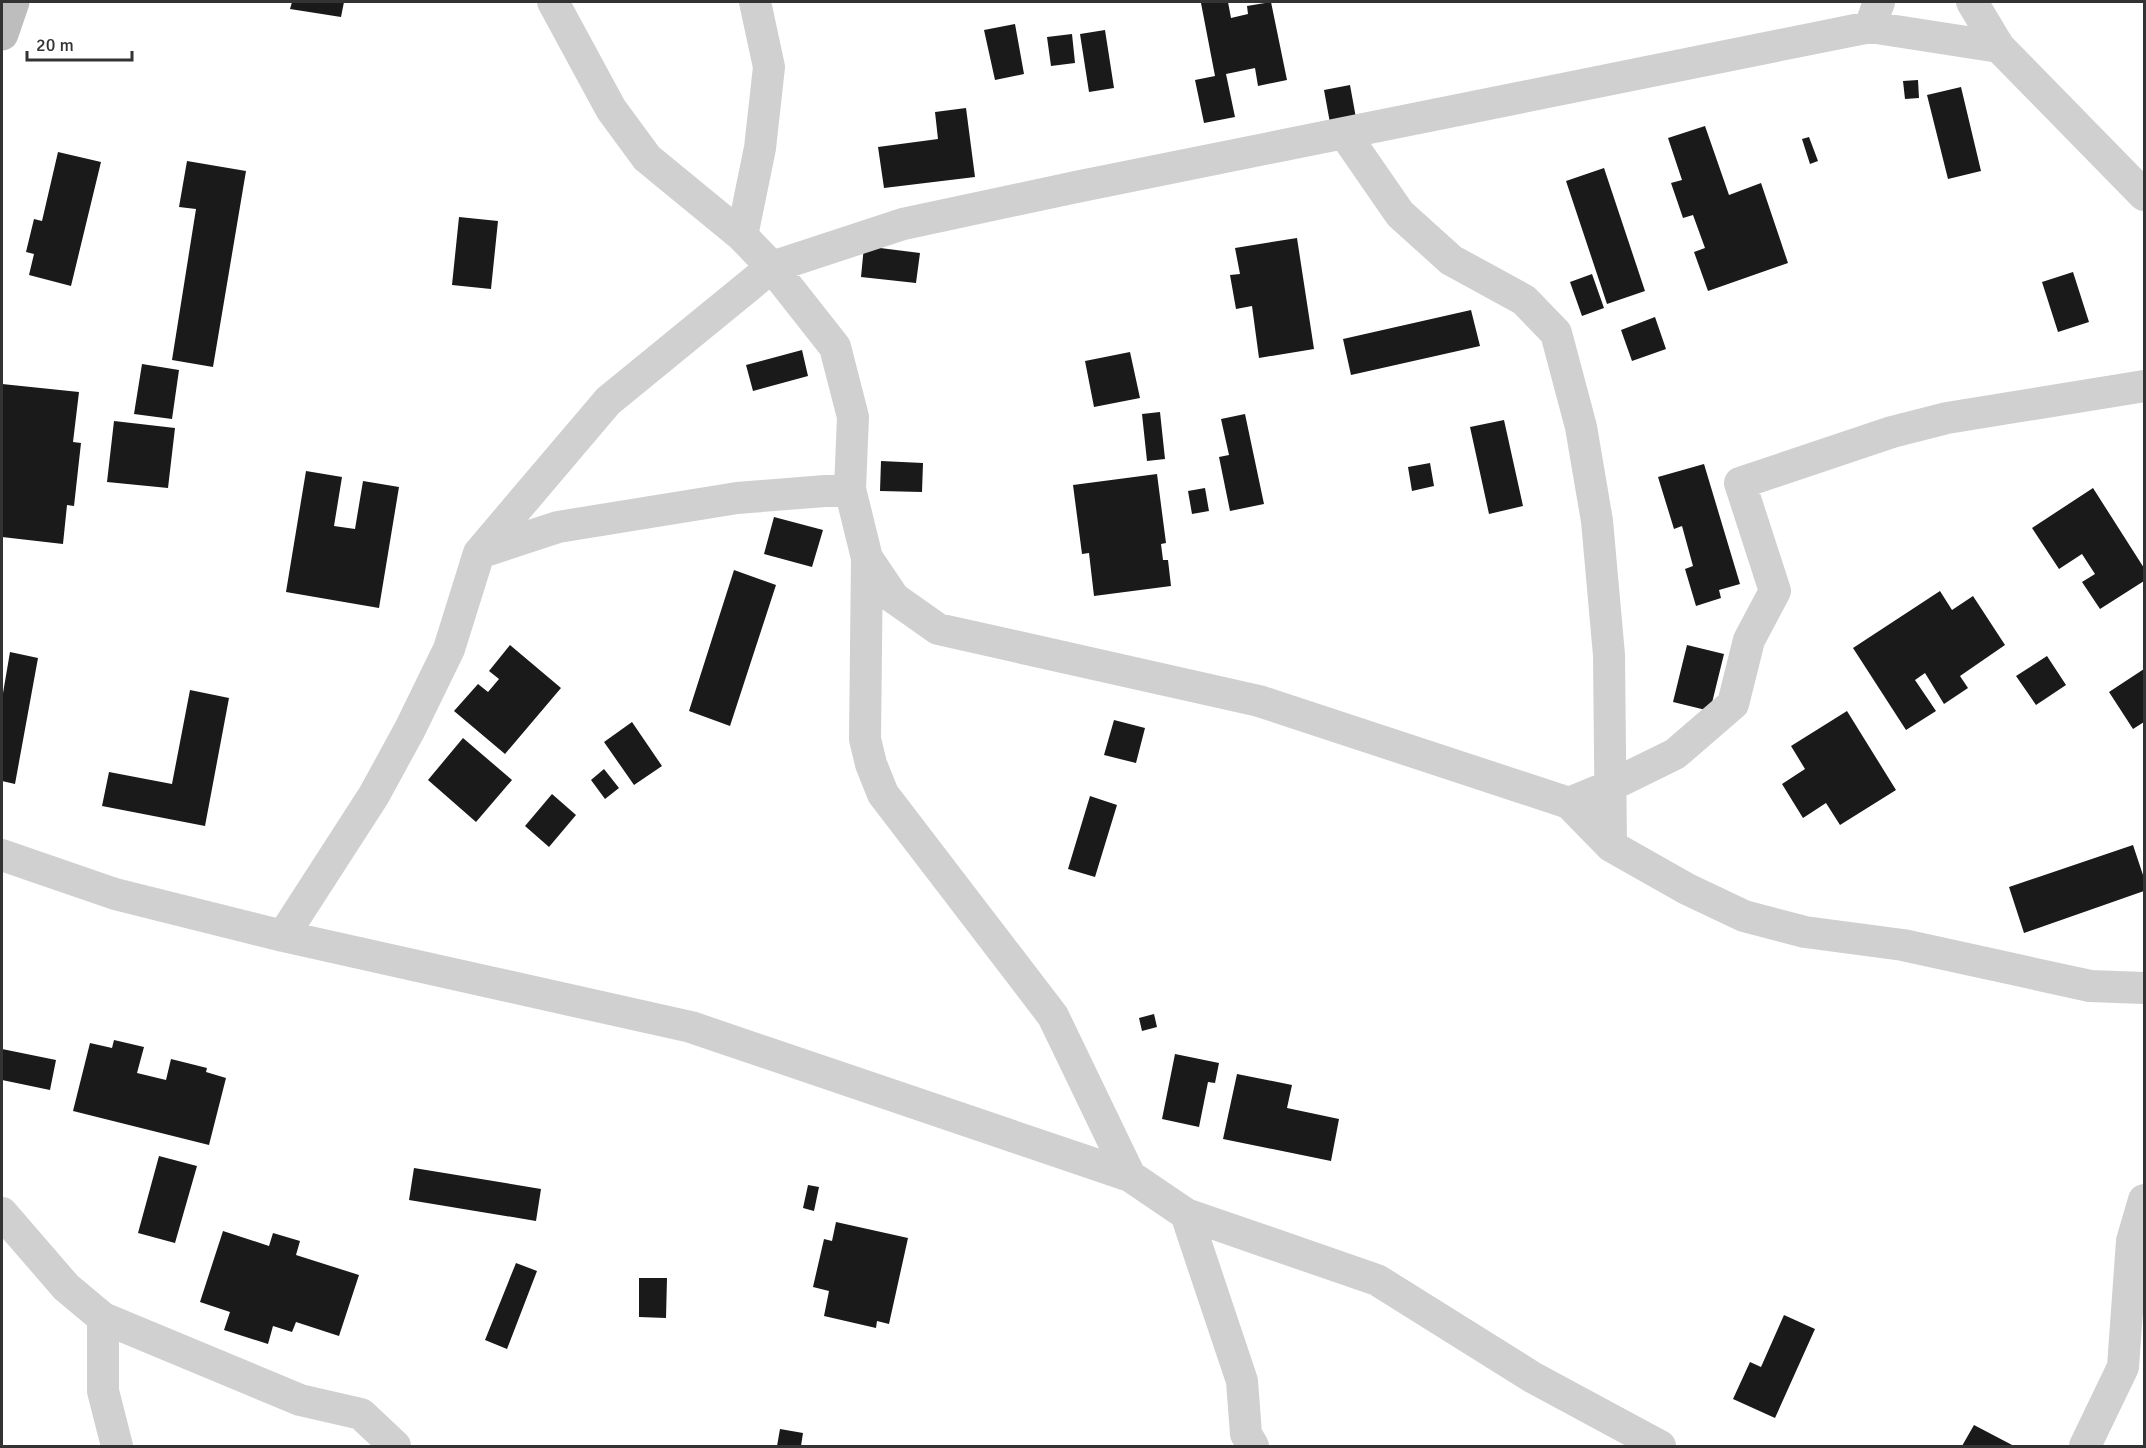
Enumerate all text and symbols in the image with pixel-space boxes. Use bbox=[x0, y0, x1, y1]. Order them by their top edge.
scale bar bbox=[27, 24, 132, 62]
text: 20 m bbox=[36, 34, 74, 56]

